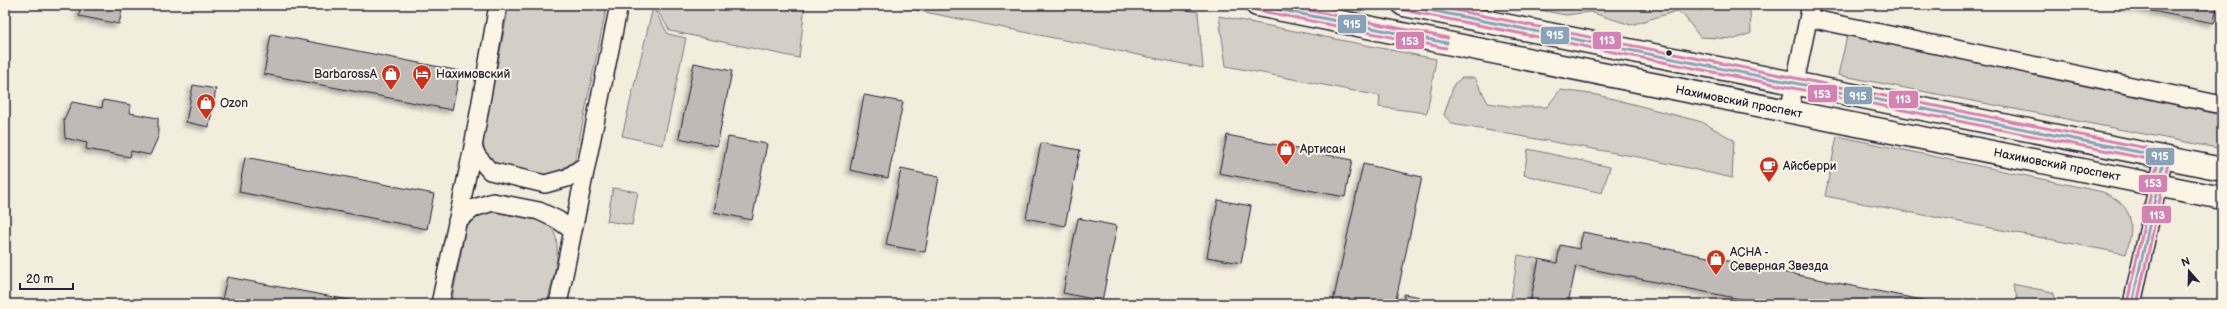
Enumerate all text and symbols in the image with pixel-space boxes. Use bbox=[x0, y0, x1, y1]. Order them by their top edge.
line badge: 915 bbox=[1337, 14, 1367, 34]
text: 915 bbox=[1343, 18, 1361, 31]
line badge: 915 bbox=[1540, 26, 1570, 45]
text: 915 bbox=[1546, 29, 1564, 42]
line badge: 153 bbox=[1395, 31, 1425, 50]
line badge: 113 bbox=[1592, 31, 1622, 50]
text: 113 bbox=[1599, 34, 1615, 47]
text: 153 bbox=[1401, 35, 1419, 48]
unlabelled marker bbox=[1664, 48, 1674, 58]
shop icon: BarbarossA bbox=[380, 63, 402, 91]
hotel icon: Нахимовский bbox=[411, 63, 433, 91]
place label: BarbarossA bbox=[314, 67, 378, 82]
place label: Нахимовский bbox=[436, 67, 511, 82]
street label: Нахимовский проспект bbox=[1674, 82, 1804, 122]
line badge: 153 bbox=[1807, 84, 1838, 103]
line badge: 915 bbox=[1843, 86, 1873, 105]
text: 153 bbox=[1813, 88, 1831, 101]
text: 915 bbox=[1849, 90, 1867, 103]
line badge: 113 bbox=[1888, 90, 1919, 109]
shop icon: Ozon bbox=[195, 92, 217, 120]
text: 113 bbox=[1895, 93, 1911, 106]
place label: Ozon bbox=[220, 96, 248, 111]
shop icon: Артисан bbox=[1275, 138, 1297, 166]
place label: Артисан bbox=[1299, 142, 1346, 157]
street label: Нахимовский проспект bbox=[1992, 145, 2122, 185]
line badge: 915 bbox=[2145, 147, 2175, 166]
text: 915 bbox=[2151, 150, 2169, 163]
cafe icon: Айсберри bbox=[1758, 155, 1780, 183]
place label: Айсберри bbox=[1782, 159, 1837, 174]
line badge: 153 bbox=[2138, 174, 2168, 193]
text: 153 bbox=[2144, 177, 2162, 190]
line badge: 113 bbox=[2141, 205, 2172, 224]
text: 113 bbox=[2149, 209, 2165, 222]
place label: АСНА - Северная Звезда bbox=[1729, 245, 1828, 274]
shop icon: АСНА - Северная Звезда bbox=[1705, 248, 1727, 276]
north arrow bbox=[2169, 251, 2209, 291]
text: N bbox=[2180, 255, 2192, 270]
scale bar bbox=[20, 265, 73, 291]
text: 20 m bbox=[26, 272, 53, 287]

